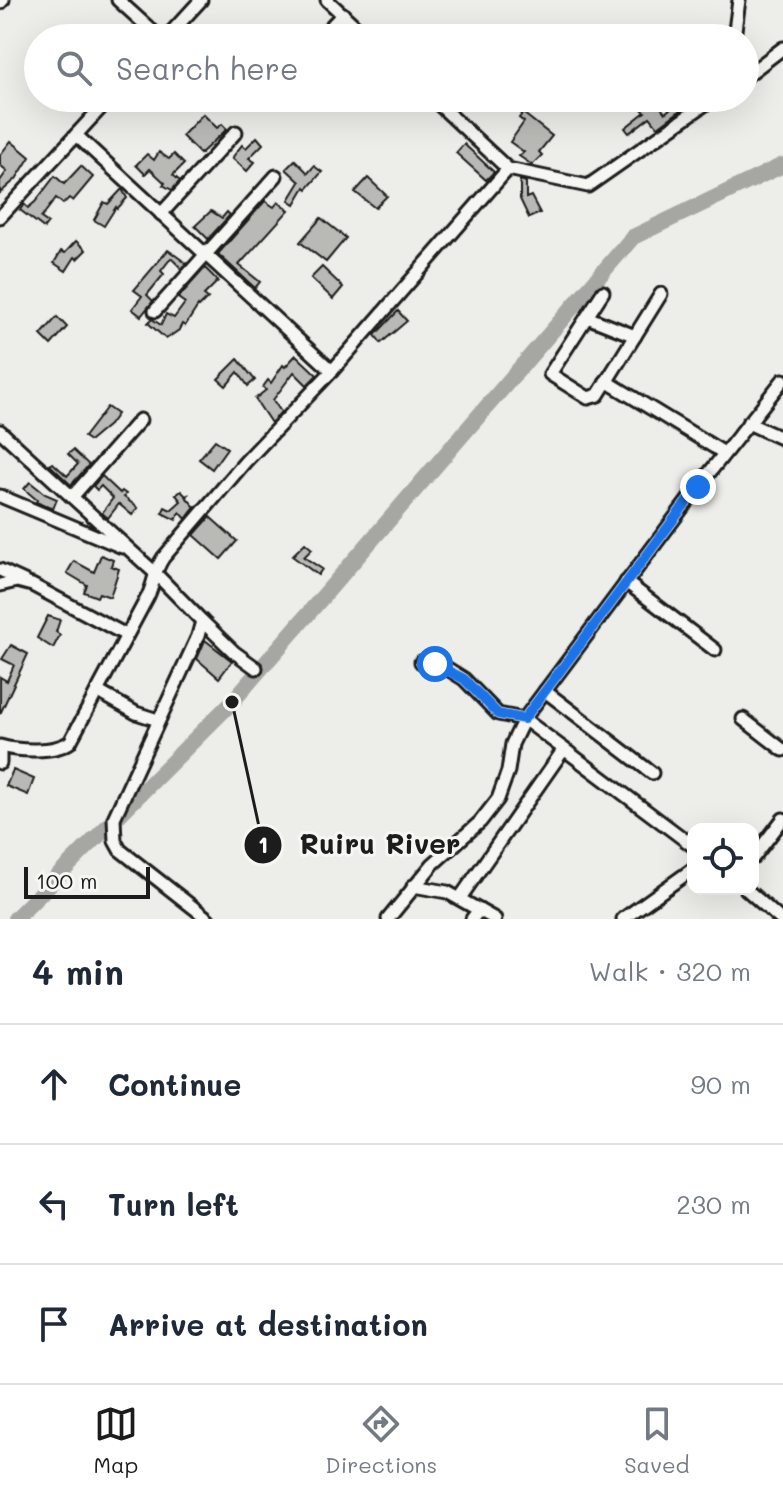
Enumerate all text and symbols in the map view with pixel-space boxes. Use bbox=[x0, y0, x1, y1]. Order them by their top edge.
search box bbox=[24, 24, 759, 112]
icon: search bbox=[52, 46, 96, 90]
text: Search here bbox=[116, 48, 299, 88]
route end bbox=[680, 469, 716, 505]
route start bbox=[417, 646, 453, 682]
callout: Ruiru River bbox=[243, 819, 476, 871]
map controls bbox=[687, 823, 759, 895]
button: locate bbox=[687, 823, 759, 895]
text: Ruiru River bbox=[300, 825, 460, 861]
text: 1 bbox=[258, 828, 268, 859]
scale bar bbox=[24, 863, 150, 899]
text: 100 m bbox=[36, 866, 98, 895]
text: 4 min bbox=[32, 949, 124, 994]
text: Walk · 320 m bbox=[589, 954, 751, 988]
icon: ahead bbox=[32, 1062, 76, 1106]
text: Continue bbox=[108, 1064, 241, 1104]
text: 90 m bbox=[691, 1067, 751, 1101]
icon: left bbox=[32, 1182, 76, 1226]
text: Turn left bbox=[108, 1184, 239, 1224]
text: 230 m bbox=[676, 1187, 751, 1221]
icon: arrive bbox=[32, 1302, 76, 1346]
text: Arrive at destination bbox=[108, 1304, 428, 1344]
tab: Map bbox=[94, 1402, 138, 1479]
tab: Directions bbox=[325, 1402, 437, 1479]
tab: Saved bbox=[624, 1402, 689, 1479]

